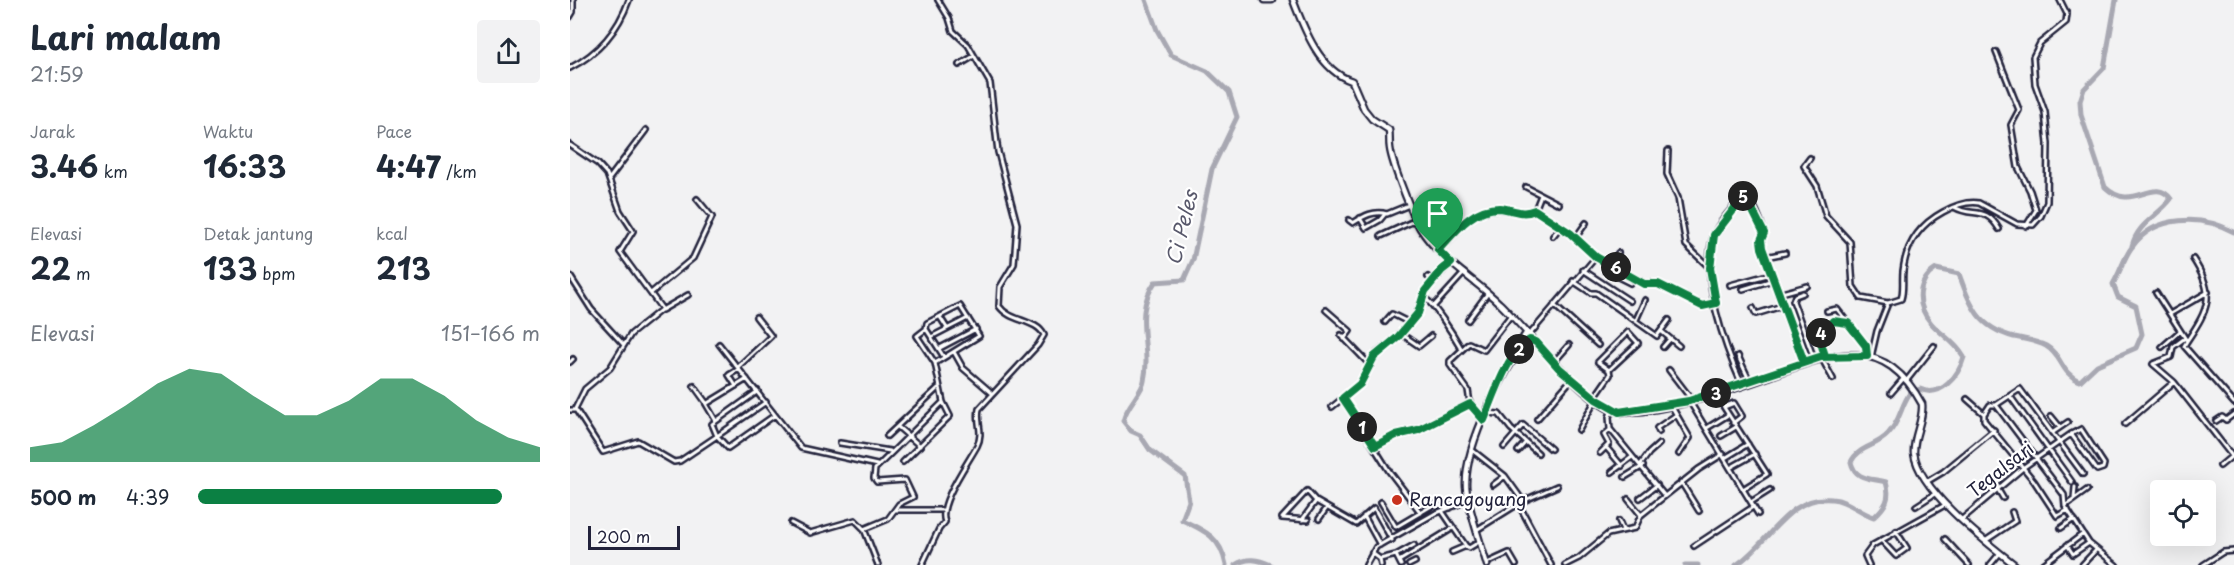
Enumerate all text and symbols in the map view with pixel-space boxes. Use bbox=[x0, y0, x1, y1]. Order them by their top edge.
text: Lari malam bbox=[30, 11, 222, 61]
button: share bbox=[477, 20, 540, 83]
text: 21:59 bbox=[30, 59, 84, 89]
text: Jarak bbox=[30, 119, 75, 143]
text: Waktu bbox=[203, 119, 253, 143]
text: Pace bbox=[376, 119, 412, 143]
text: 3.46 bbox=[30, 143, 98, 188]
text: 16:33 bbox=[203, 143, 287, 188]
text: 4:47 bbox=[376, 143, 441, 188]
text: km bbox=[98, 159, 128, 183]
text: /km bbox=[441, 159, 477, 183]
pin: 5 bbox=[1728, 181, 1758, 211]
text: 5 bbox=[1738, 184, 1748, 208]
water label: Ci Peles bbox=[1157, 186, 1205, 268]
pin bbox=[1412, 188, 1463, 250]
icon: arrive bbox=[1421, 197, 1454, 230]
text: Elevasi bbox=[30, 221, 82, 245]
text: Detak jantung bbox=[203, 221, 313, 245]
text: kcal bbox=[376, 221, 408, 245]
text: 22 bbox=[30, 245, 71, 290]
text: 133 bbox=[203, 245, 257, 290]
text: 213 bbox=[376, 245, 431, 290]
pin: 6 bbox=[1601, 252, 1631, 282]
text: 6 bbox=[1610, 255, 1622, 279]
text: m bbox=[71, 261, 91, 285]
text: bpm bbox=[257, 261, 296, 285]
text: Elevasi bbox=[30, 318, 95, 348]
text: 151–166 m bbox=[441, 318, 540, 348]
pin: 4 bbox=[1806, 318, 1836, 348]
text: 4 bbox=[1816, 321, 1826, 345]
pin: 2 bbox=[1504, 334, 1534, 364]
text: 2 bbox=[1513, 337, 1525, 361]
pin: 3 bbox=[1701, 378, 1731, 408]
text: 3 bbox=[1711, 381, 1721, 405]
pin: 1 bbox=[1347, 412, 1377, 442]
text: 1 bbox=[1358, 415, 1366, 439]
street label: Tegalsari bbox=[1961, 434, 2039, 503]
map controls bbox=[2150, 480, 2216, 546]
button: locate bbox=[2150, 480, 2216, 546]
text: 500 m bbox=[30, 482, 97, 512]
text: 4:39 bbox=[126, 482, 169, 512]
place label: Rancagoyang bbox=[1409, 485, 1526, 512]
marker: Rancagoyang bbox=[1390, 493, 1404, 507]
scale bar bbox=[588, 523, 680, 550]
text: 200 m bbox=[597, 524, 650, 548]

